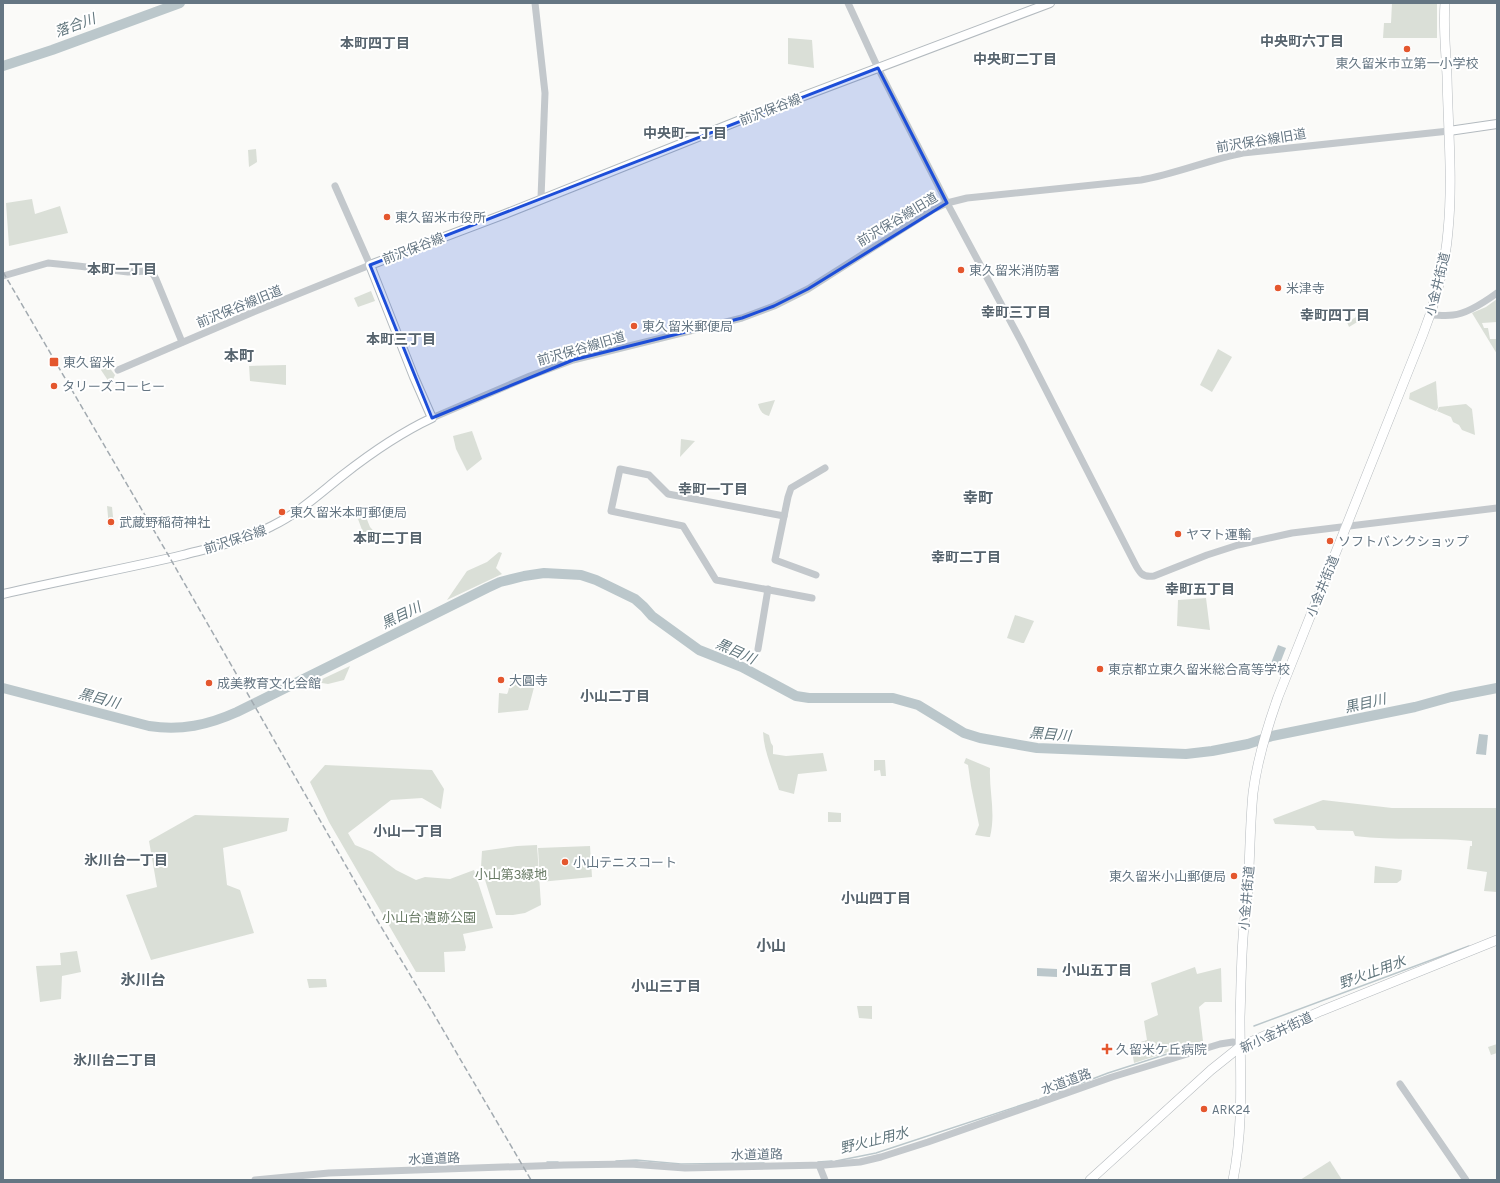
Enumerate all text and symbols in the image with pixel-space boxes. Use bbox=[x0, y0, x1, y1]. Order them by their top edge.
water label: 落合川 bbox=[53, 10, 100, 41]
district label: 中央町六丁目 bbox=[1260, 33, 1344, 50]
district label: 本町四丁目 bbox=[340, 35, 410, 52]
marker: 東久留米市立第一小学校 bbox=[1402, 44, 1412, 54]
district label: 中央町二丁目 bbox=[973, 51, 1057, 68]
place label: 東久留米市立第一小学校 bbox=[1335, 56, 1479, 71]
street label: 前沢保谷線 bbox=[737, 91, 803, 128]
district label: 中央町一丁目 bbox=[643, 125, 727, 142]
street label: 前沢保谷線旧道 bbox=[1215, 126, 1307, 155]
street label: 前沢保谷線旧道 bbox=[854, 190, 940, 249]
place label: 東久留米市役所 bbox=[395, 210, 486, 225]
marker: 東久留米市役所 bbox=[382, 212, 392, 222]
street label: 前沢保谷線 bbox=[380, 230, 446, 267]
street label: 小金井街道 bbox=[1422, 251, 1453, 317]
district label: 本町一丁目 bbox=[87, 261, 157, 278]
place label: 東久留米消防署 bbox=[969, 263, 1060, 278]
marker: 東久留米消防署 bbox=[956, 265, 966, 275]
place label: 米津寺 bbox=[1286, 281, 1325, 296]
street label: 前沢保谷線旧道 bbox=[194, 282, 284, 330]
marker: 米津寺 bbox=[1273, 283, 1283, 293]
district label: 幸町三丁目 bbox=[981, 304, 1051, 321]
district label: 幸町四丁目 bbox=[1300, 307, 1370, 324]
place label: 東久留米郵便局 bbox=[642, 319, 733, 334]
marker: 東久留米郵便局 bbox=[629, 321, 639, 331]
street label: 前沢保谷線旧道 bbox=[535, 329, 627, 368]
district label: 本町三丁目 bbox=[366, 331, 436, 348]
district label: 本町 bbox=[224, 347, 254, 365]
place label: 東久留米 bbox=[63, 355, 115, 370]
marker: 東久留米 bbox=[48, 356, 60, 368]
place label: タリーズコーヒー bbox=[62, 379, 165, 394]
marker: タリーズコーヒー bbox=[49, 381, 59, 391]
district label: 幸町一丁目 bbox=[678, 481, 748, 498]
district label: 幸町 bbox=[963, 489, 993, 507]
place label: 東久留米本町郵便局 bbox=[290, 505, 407, 520]
marker: 東久留米本町郵便局 bbox=[277, 507, 287, 517]
place label: 武蔵野稲荷神社 bbox=[119, 515, 210, 530]
marker: 武蔵野稲荷神社 bbox=[106, 517, 116, 527]
street label: 前沢保谷線 bbox=[202, 522, 268, 557]
place label: ヤマト運輸 bbox=[1186, 527, 1251, 542]
marker: ヤマト運輸 bbox=[1173, 529, 1183, 539]
district label: 本町二丁目 bbox=[353, 530, 423, 547]
place label: ソフトバンクショップ bbox=[1338, 534, 1469, 549]
marker: ソフトバンクショップ bbox=[1325, 536, 1335, 546]
district label: 幸町二丁目 bbox=[931, 549, 1001, 566]
street label: 小金井街道 bbox=[1303, 553, 1342, 619]
district label: 幸町五丁目 bbox=[1165, 581, 1235, 598]
water label: 黒目川 bbox=[379, 598, 426, 632]
water label: 黒目川 bbox=[713, 635, 760, 669]
place label: 東京都立東久留米総合高等学校 bbox=[1108, 662, 1290, 677]
marker: 東京都立東久留米総合高等学校 bbox=[1095, 664, 1105, 674]
place label: 大圓寺 bbox=[509, 673, 548, 688]
marker: 大圓寺 bbox=[496, 675, 506, 685]
place label: 成美教育文化会館 bbox=[217, 676, 321, 691]
marker: 成美教育文化会館 bbox=[204, 678, 214, 688]
water label: 黒目川 bbox=[76, 685, 123, 713]
district label: 小山二丁目 bbox=[580, 688, 650, 705]
water label: 黒目川 bbox=[1343, 690, 1389, 716]
water label: 黒目川 bbox=[1028, 724, 1074, 745]
district label: 小山一丁目 bbox=[373, 823, 443, 840]
district label: 氷川台一丁目 bbox=[84, 852, 168, 869]
place label: 小山テニスコート bbox=[573, 855, 677, 870]
marker: 小山テニスコート bbox=[560, 857, 570, 867]
street label: 小金井街道 bbox=[1236, 865, 1257, 931]
park label: 小山第3緑地 bbox=[475, 867, 547, 882]
place label: 東久留米小山郵便局 bbox=[1109, 869, 1226, 884]
marker: 東久留米小山郵便局 bbox=[1229, 871, 1239, 881]
district label: 小山四丁目 bbox=[841, 890, 911, 907]
park label: 小山台 遺跡公園 bbox=[382, 910, 476, 925]
district label: 小山 bbox=[756, 937, 786, 955]
water label: 野火止用水 bbox=[1336, 952, 1410, 992]
district label: 小山五丁目 bbox=[1062, 962, 1132, 979]
district label: 氷川台 bbox=[120, 971, 166, 989]
district label: 小山三丁目 bbox=[631, 978, 701, 995]
street label: 新小金井街道 bbox=[1238, 1009, 1315, 1056]
place label: 久留米ケ丘病院 bbox=[1116, 1042, 1207, 1057]
marker: 久留米ケ丘病院 bbox=[1101, 1043, 1113, 1055]
district label: 氷川台二丁目 bbox=[73, 1052, 157, 1069]
street label: 水道道路 bbox=[1039, 1066, 1093, 1097]
place label: ARK24 bbox=[1212, 1102, 1250, 1117]
marker: ARK24 bbox=[1199, 1104, 1209, 1114]
water label: 野火止用水 bbox=[838, 1123, 912, 1157]
street label: 水道道路 bbox=[731, 1147, 783, 1162]
street label: 水道道路 bbox=[408, 1150, 460, 1167]

